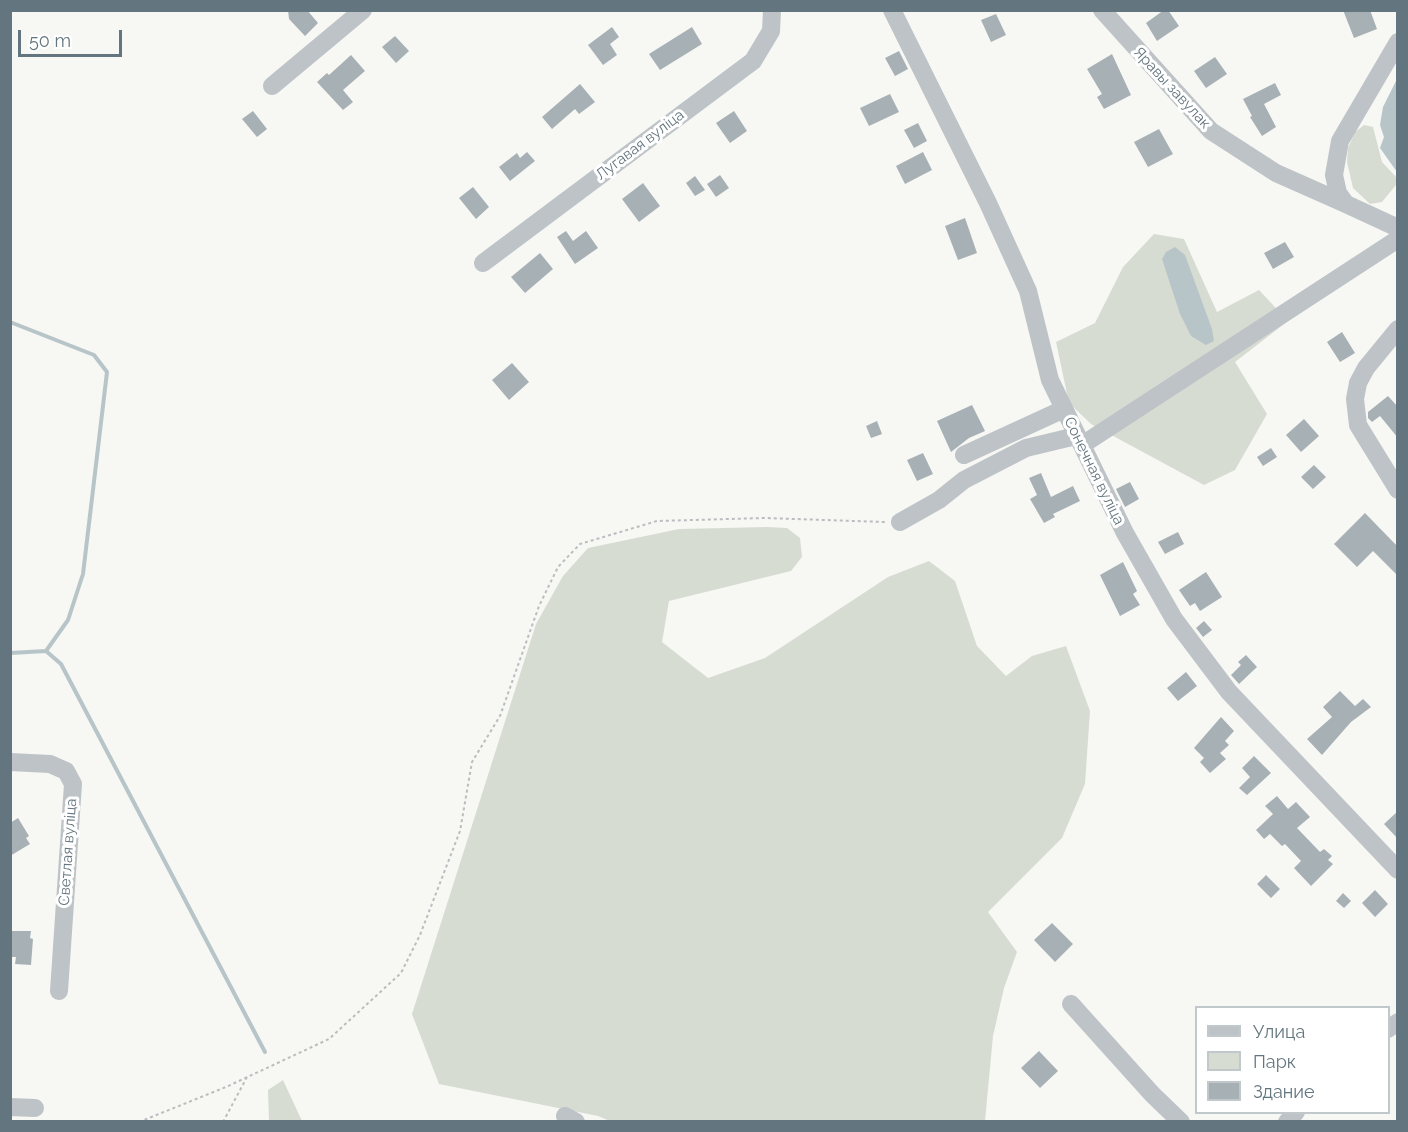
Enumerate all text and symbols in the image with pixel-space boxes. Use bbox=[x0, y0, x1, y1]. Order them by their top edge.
scale bar bbox=[21, 18, 124, 56]
text: 50 m bbox=[29, 30, 71, 51]
street label: Яравы завулак bbox=[1130, 44, 1214, 132]
street label: Лугавая вуліца bbox=[592, 106, 688, 184]
street label: Сонечная вуліца bbox=[1060, 414, 1128, 528]
street label: Светлая вуліца bbox=[55, 798, 81, 906]
legend bbox=[1195, 1006, 1390, 1114]
text: Улица bbox=[1253, 1021, 1305, 1042]
text: Парк bbox=[1253, 1051, 1296, 1072]
text: Здание bbox=[1253, 1081, 1315, 1102]

